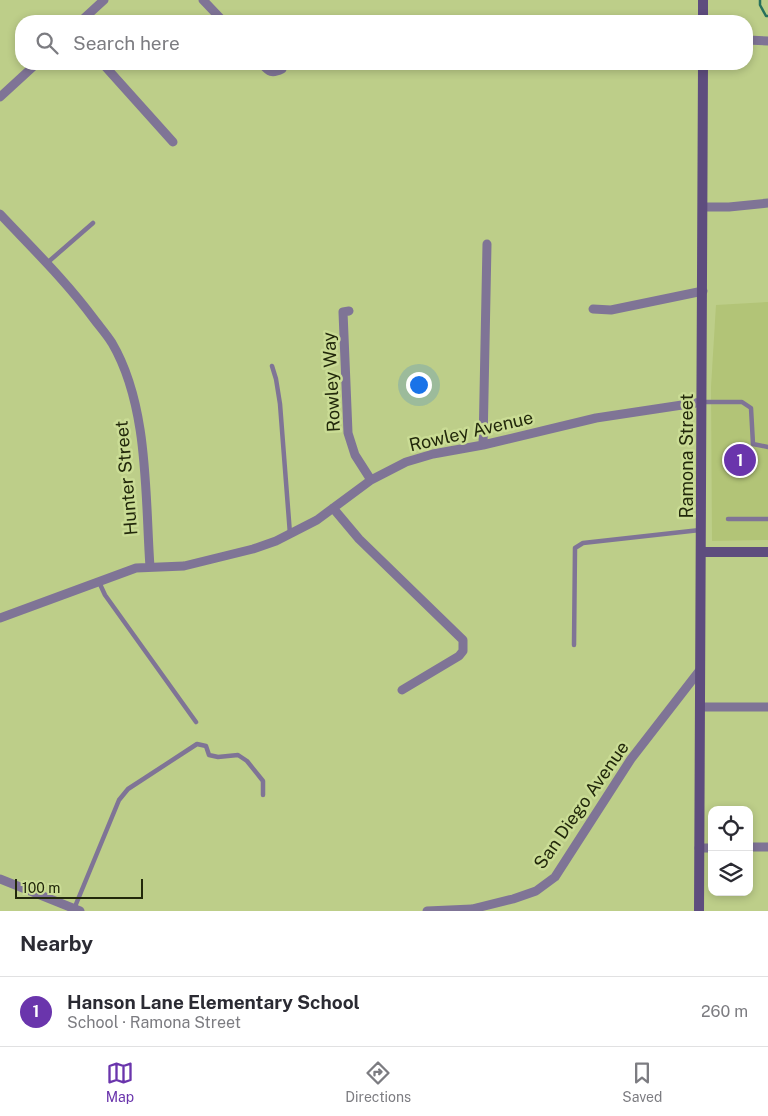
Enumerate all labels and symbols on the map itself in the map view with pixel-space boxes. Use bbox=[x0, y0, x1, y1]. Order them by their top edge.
street label: Rowley Way bbox=[318, 331, 344, 433]
your location bbox=[406, 372, 432, 398]
street label: Ramona Street bbox=[676, 394, 697, 518]
street label: Rowley Avenue bbox=[407, 407, 535, 455]
street label: Hunter Street bbox=[111, 420, 141, 536]
pin: 1 bbox=[724, 441, 756, 479]
street label: San Diego Avenue bbox=[529, 737, 633, 873]
scale bar bbox=[15, 876, 142, 899]

